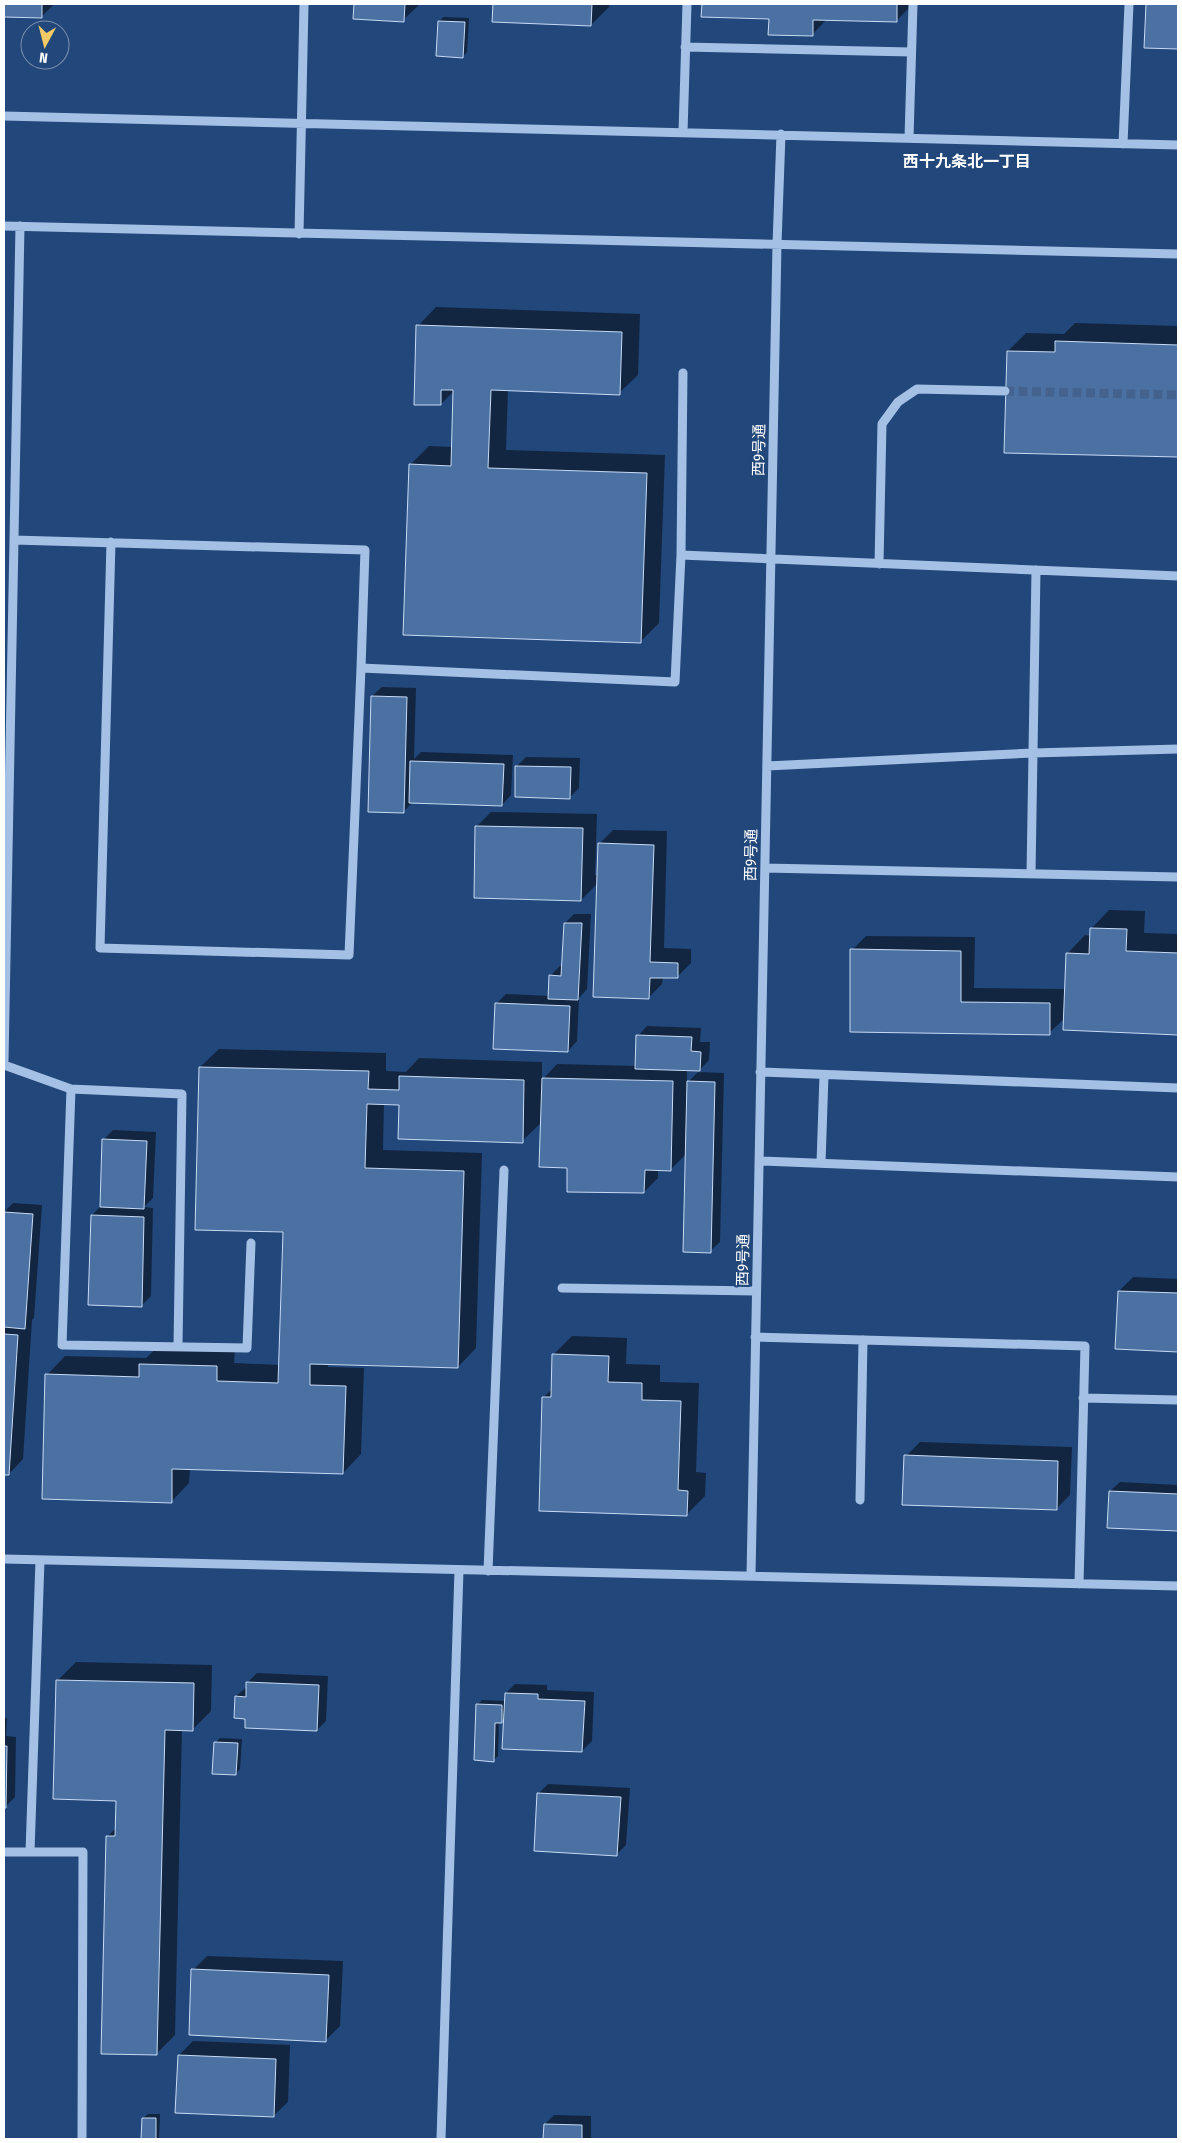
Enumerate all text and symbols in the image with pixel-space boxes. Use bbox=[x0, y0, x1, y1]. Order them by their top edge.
north arrow bbox=[20, 20, 70, 70]
text: N bbox=[38, 48, 49, 66]
district label: 西十九条北一丁目 bbox=[903, 152, 1031, 171]
street label: 西9号通 bbox=[750, 424, 768, 476]
street label: 西9号通 bbox=[742, 829, 760, 881]
street label: 西9号通 bbox=[734, 1234, 752, 1286]

